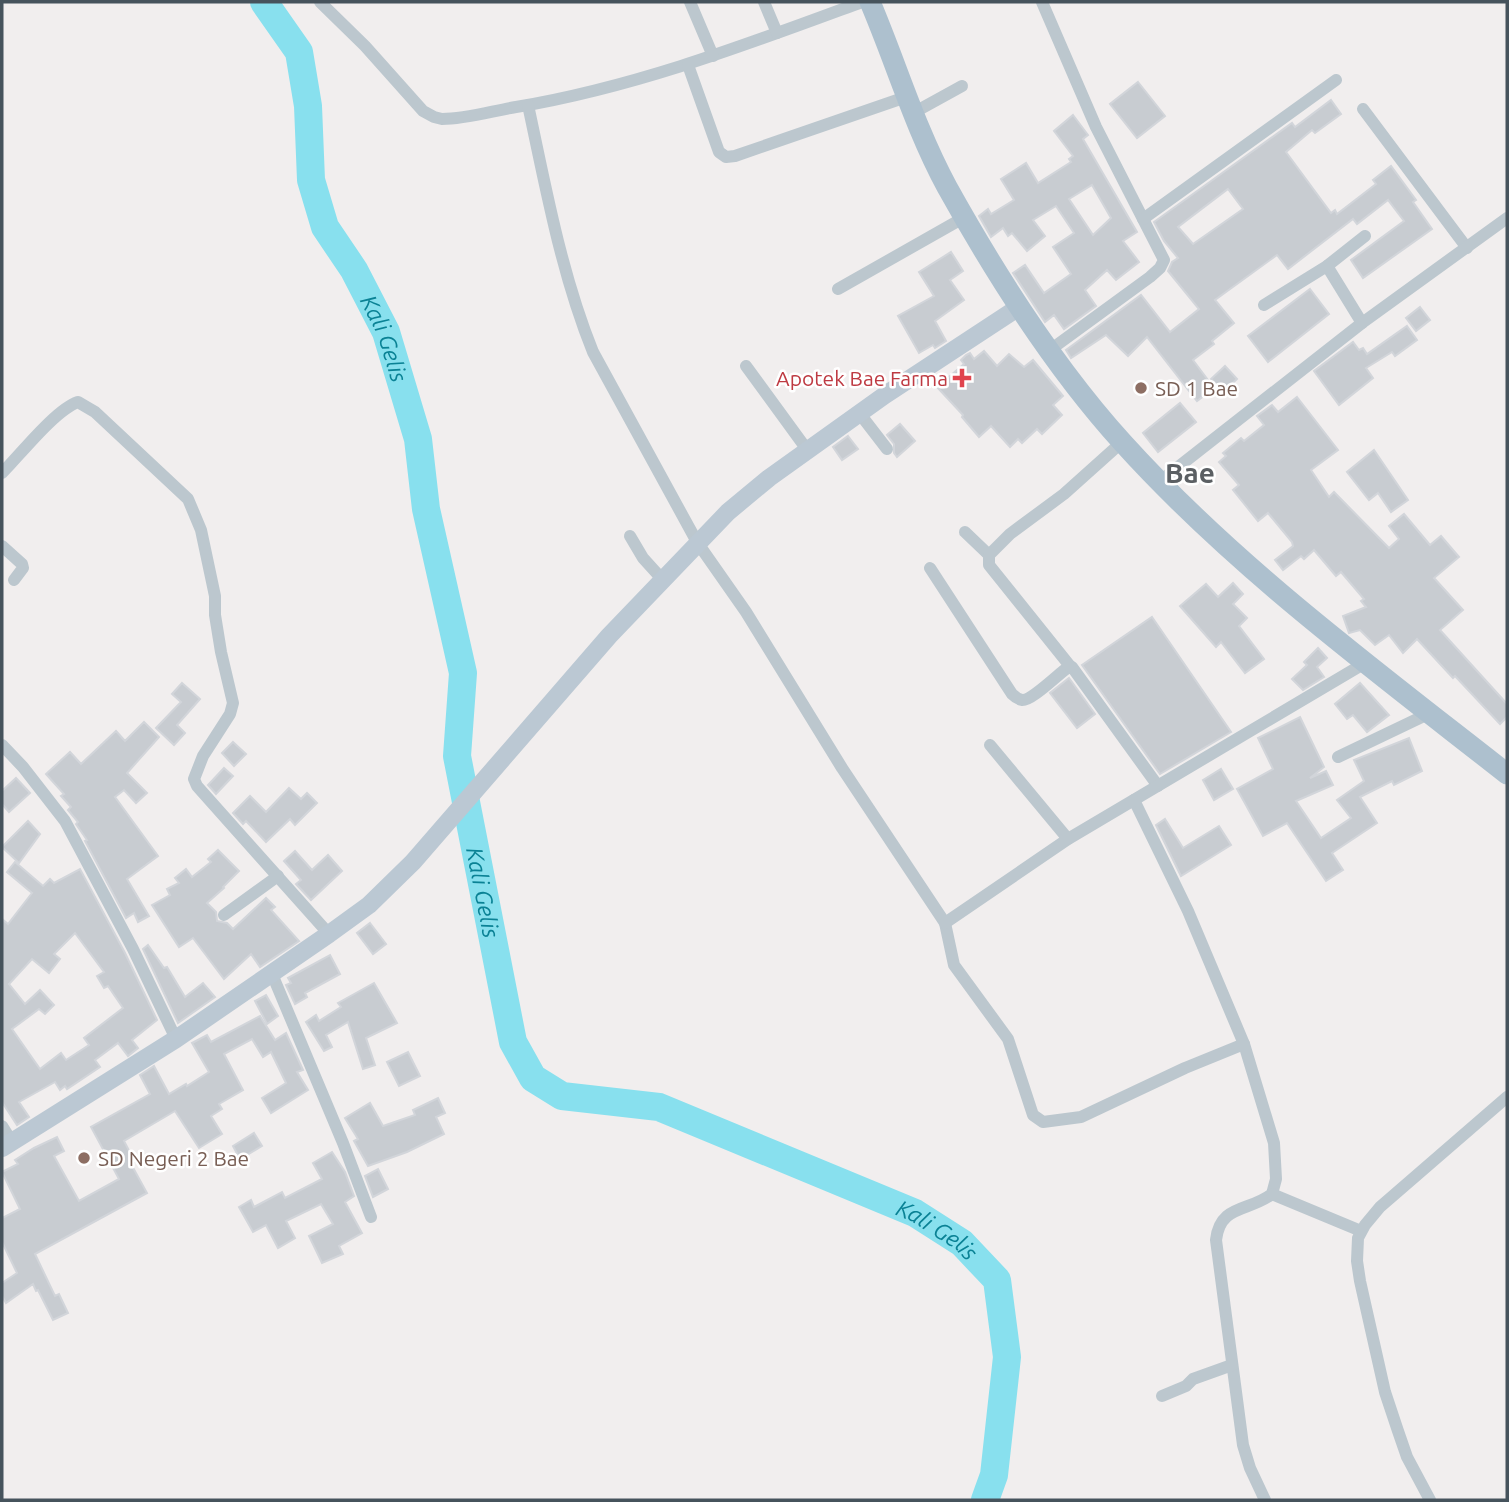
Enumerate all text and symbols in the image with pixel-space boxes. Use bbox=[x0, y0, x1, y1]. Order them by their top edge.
water label: Kali Gelis bbox=[356, 290, 413, 385]
place label: Apotek Bae Farma bbox=[776, 366, 948, 390]
marker: Apotek Bae Farma bbox=[954, 370, 970, 386]
place label: SD 1 Bae bbox=[1155, 376, 1238, 400]
marker: SD 1 Bae bbox=[1133, 380, 1149, 396]
district label: Bae bbox=[1165, 457, 1215, 488]
water label: Kali Gelis bbox=[463, 845, 505, 940]
place label: SD Negeri 2 Bae bbox=[98, 1146, 249, 1170]
marker: SD Negeri 2 Bae bbox=[76, 1150, 92, 1166]
water label: Kali Gelis bbox=[893, 1194, 984, 1265]

